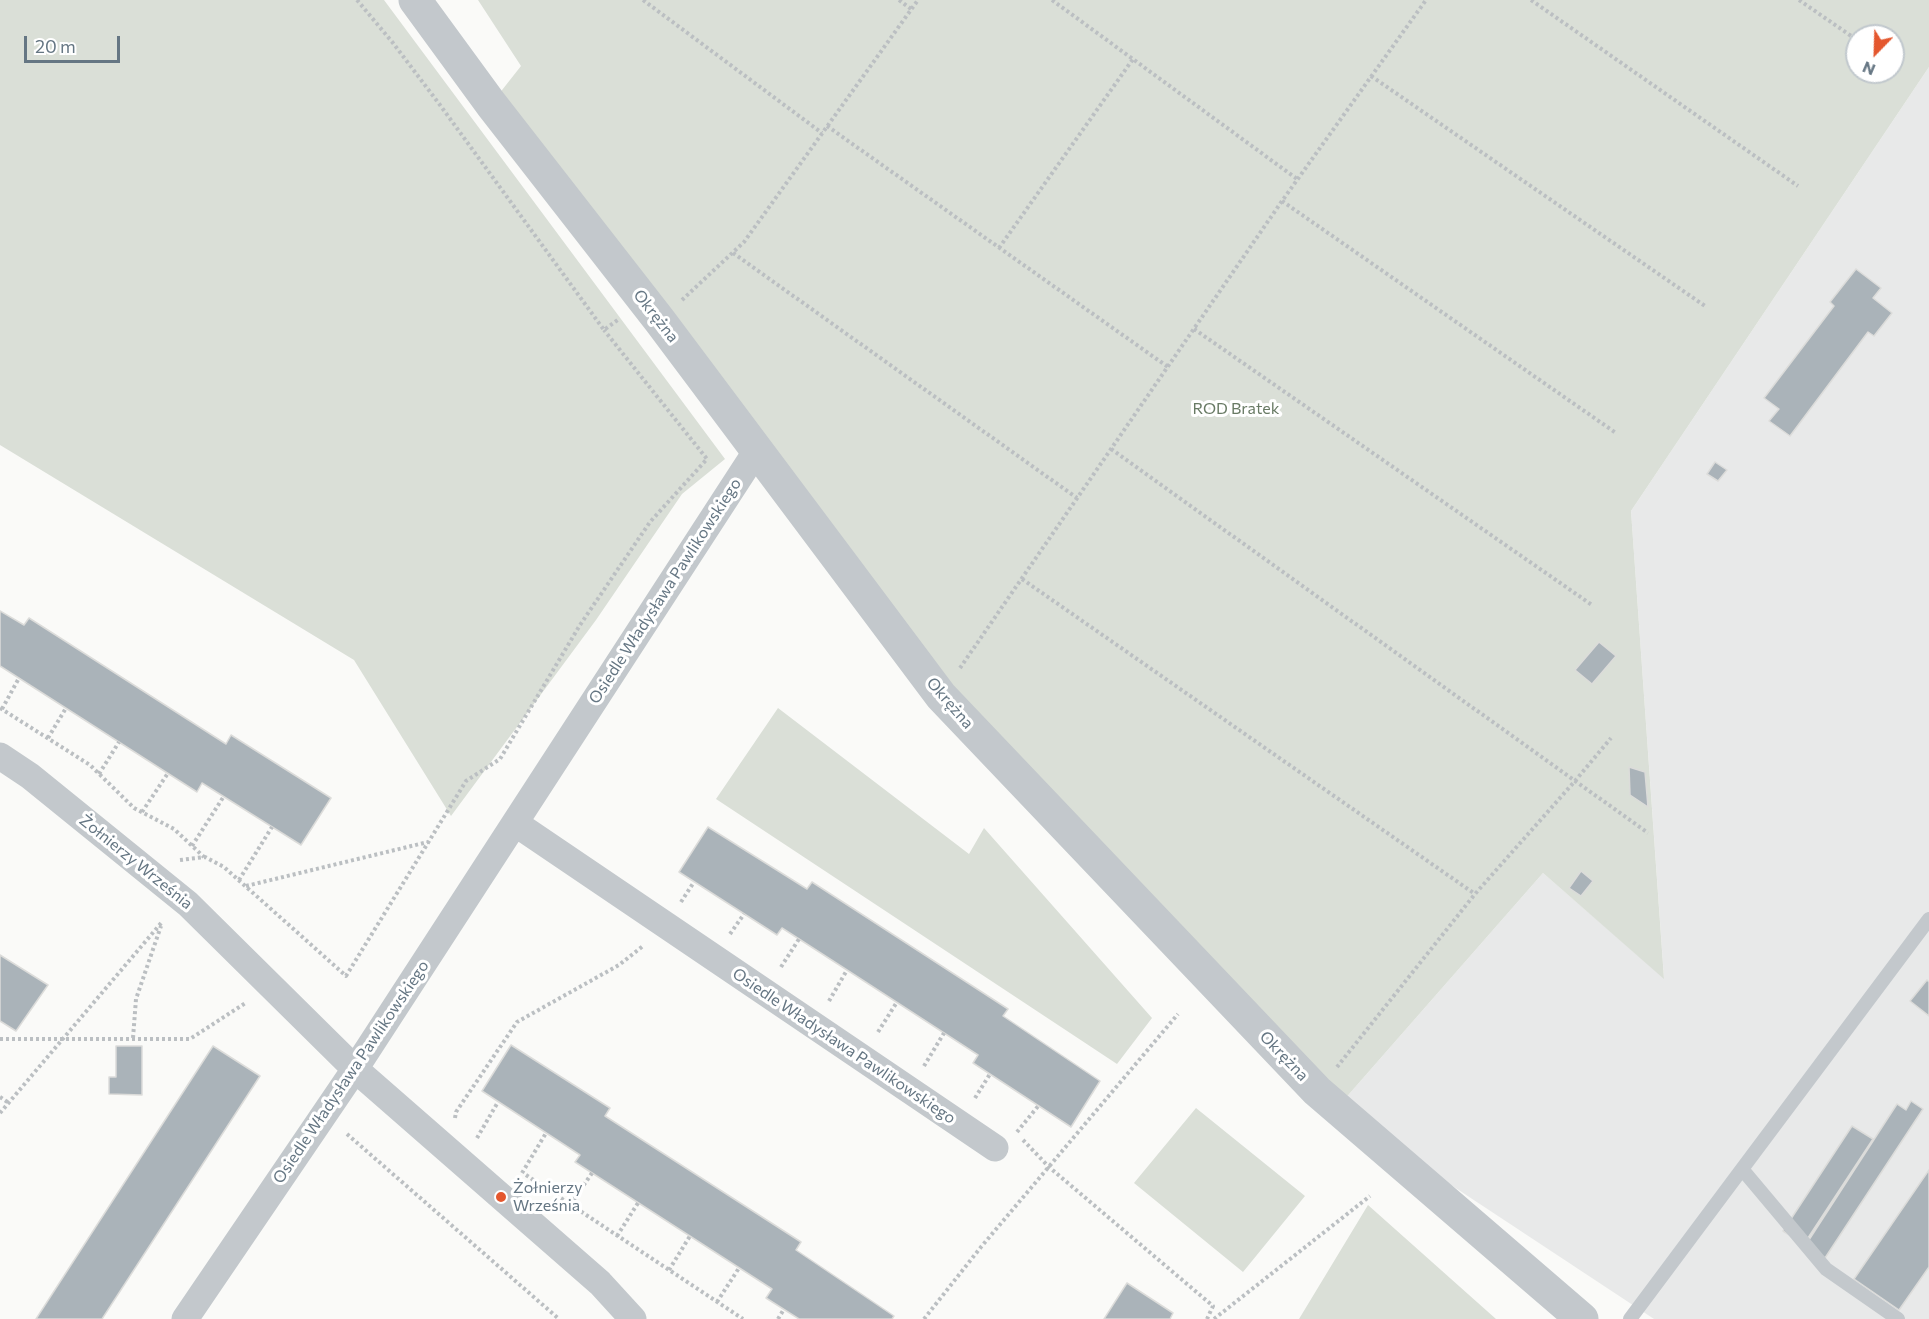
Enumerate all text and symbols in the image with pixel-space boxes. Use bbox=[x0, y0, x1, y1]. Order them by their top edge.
scale bar bbox=[27, 24, 123, 62]
north arrow bbox=[1845, 24, 1905, 84]
text: 20 m bbox=[35, 35, 76, 57]
text: N bbox=[1859, 58, 1878, 80]
street label: Okrężna bbox=[629, 286, 683, 346]
park label: ROD Bratek bbox=[1193, 399, 1279, 419]
street label: Osiedle Władysława Pawlikowskiego bbox=[585, 475, 745, 707]
street label: Okrężna bbox=[922, 673, 978, 733]
street label: Żołnierzy Września bbox=[76, 811, 196, 913]
street label: Osiedle Władysława Pawlikowskiego bbox=[269, 957, 433, 1187]
street label: Osiedle Władysława Pawlikowskiego bbox=[729, 964, 959, 1128]
street label: Okrężna bbox=[1256, 1027, 1312, 1085]
place label: Żołnierzy Września bbox=[513, 1178, 582, 1216]
marker: Żołnierzy Września bbox=[494, 1190, 508, 1204]

